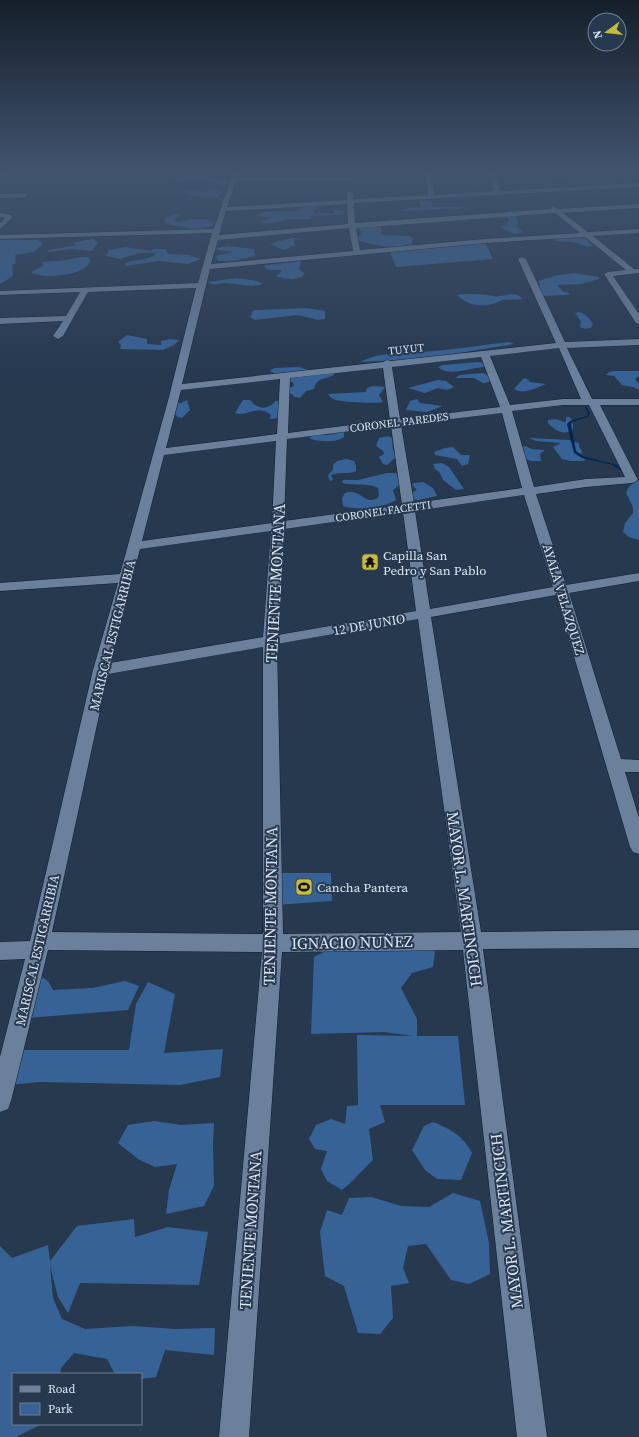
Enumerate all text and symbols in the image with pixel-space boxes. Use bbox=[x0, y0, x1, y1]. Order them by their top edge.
north arrow bbox=[587, 12, 627, 52]
text: N bbox=[590, 29, 606, 40]
street label: TUYUT bbox=[387, 340, 425, 359]
street label: CORONEL PAREDES bbox=[349, 409, 450, 436]
street label: CORONEL FACETTI bbox=[334, 497, 432, 526]
street label: TENIENTE MONTANA bbox=[260, 503, 290, 663]
street label: AYALA VELAZQUEZ bbox=[539, 542, 588, 657]
place label: Capilla San Pedro y San Pablo bbox=[383, 547, 486, 579]
temple icon: Capilla San Pedro y San Pablo bbox=[360, 552, 380, 572]
street label: MARISCAL ESTIGARRIBIA bbox=[86, 558, 140, 712]
street label: 12 DE JUNIO bbox=[332, 610, 407, 639]
street label: MAYOR L. MARTINCICH bbox=[442, 810, 488, 988]
street label: TENIENTE MONTANA bbox=[258, 826, 282, 986]
street label: MARISCAL ESTIGARRIBIA bbox=[12, 872, 63, 1027]
sports icon: Cancha Pantera bbox=[294, 877, 314, 897]
place label: Cancha Pantera bbox=[317, 879, 409, 896]
street label: IGNACIO NUÑEZ bbox=[291, 930, 413, 954]
street label: MAYOR L. MARTINCICH bbox=[484, 1132, 528, 1310]
street label: TENIENTE MONTANA bbox=[233, 1150, 267, 1310]
legend bbox=[12, 1373, 142, 1425]
text: Road bbox=[48, 1381, 75, 1397]
text: Park bbox=[48, 1401, 73, 1417]

